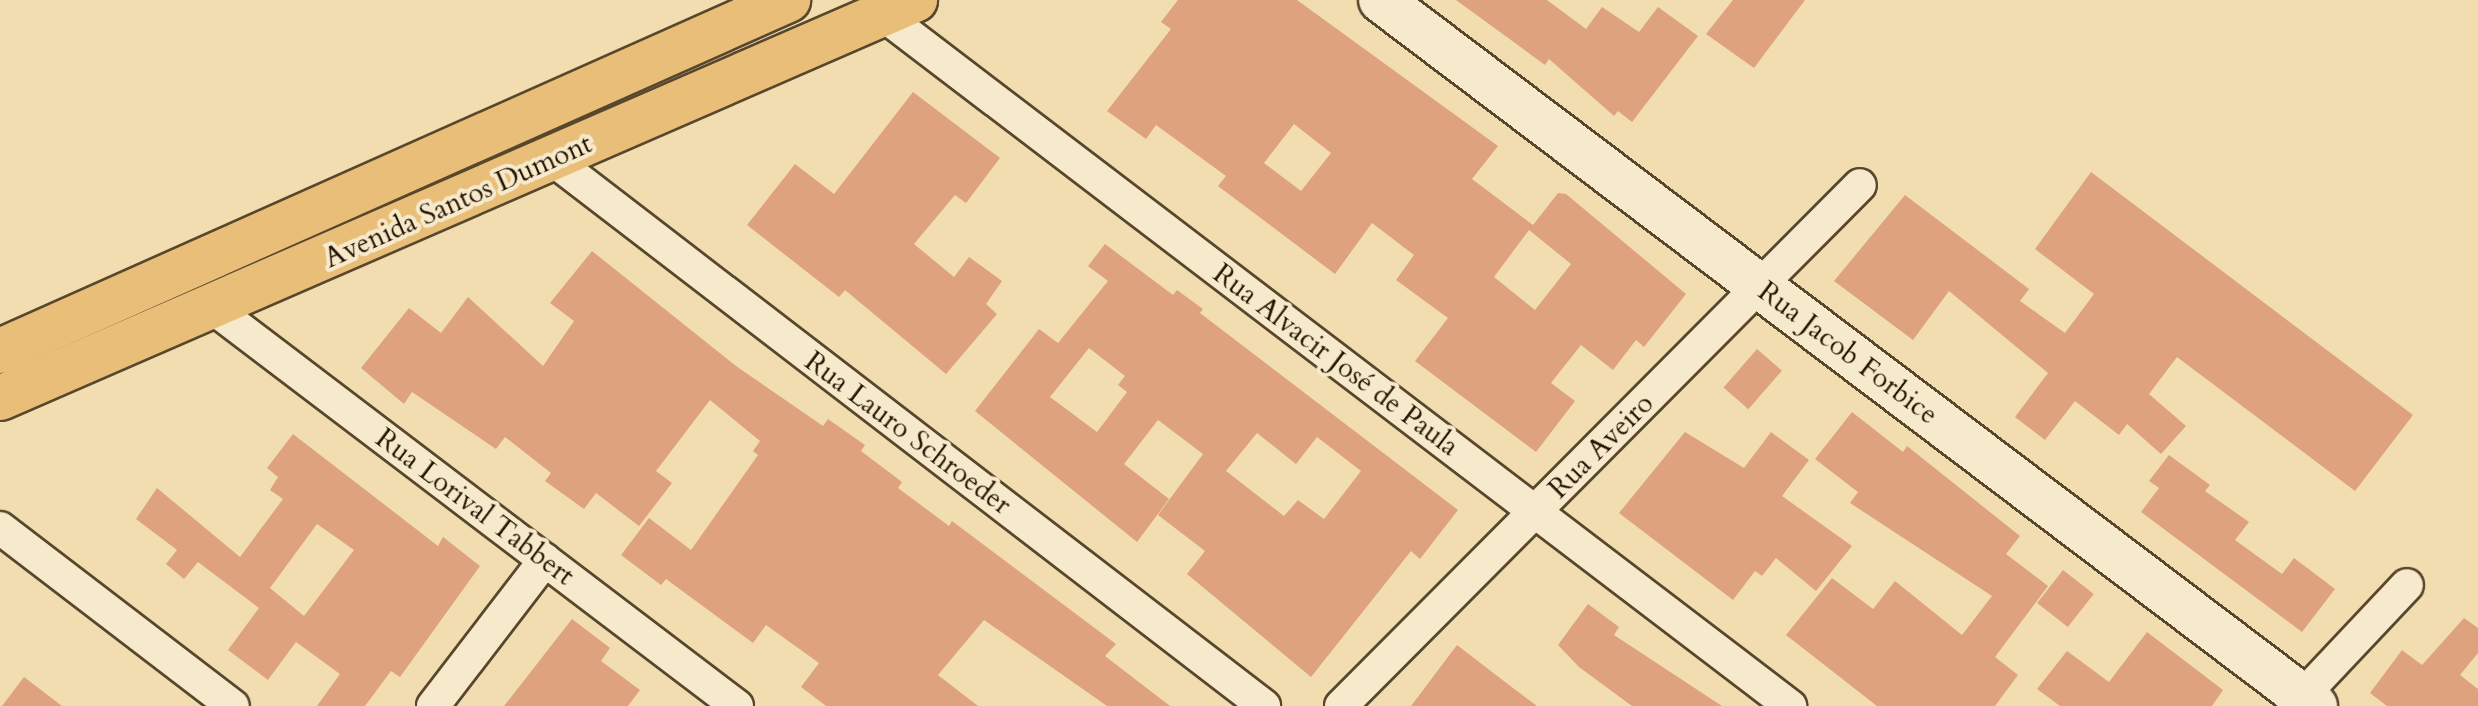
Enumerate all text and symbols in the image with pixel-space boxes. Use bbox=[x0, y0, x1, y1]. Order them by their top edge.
street label: Avenida Santos Dumont bbox=[319, 127, 597, 275]
street label: Rua Alvacir José de Paula bbox=[1207, 257, 1465, 463]
street label: Rua Jacob Forbice bbox=[1752, 275, 1944, 431]
street label: Rua Lauro Schroeder bbox=[798, 344, 1018, 522]
street label: Rua Aveiro bbox=[1542, 387, 1660, 505]
street label: Rua Lorival Tabbert bbox=[369, 421, 581, 593]

